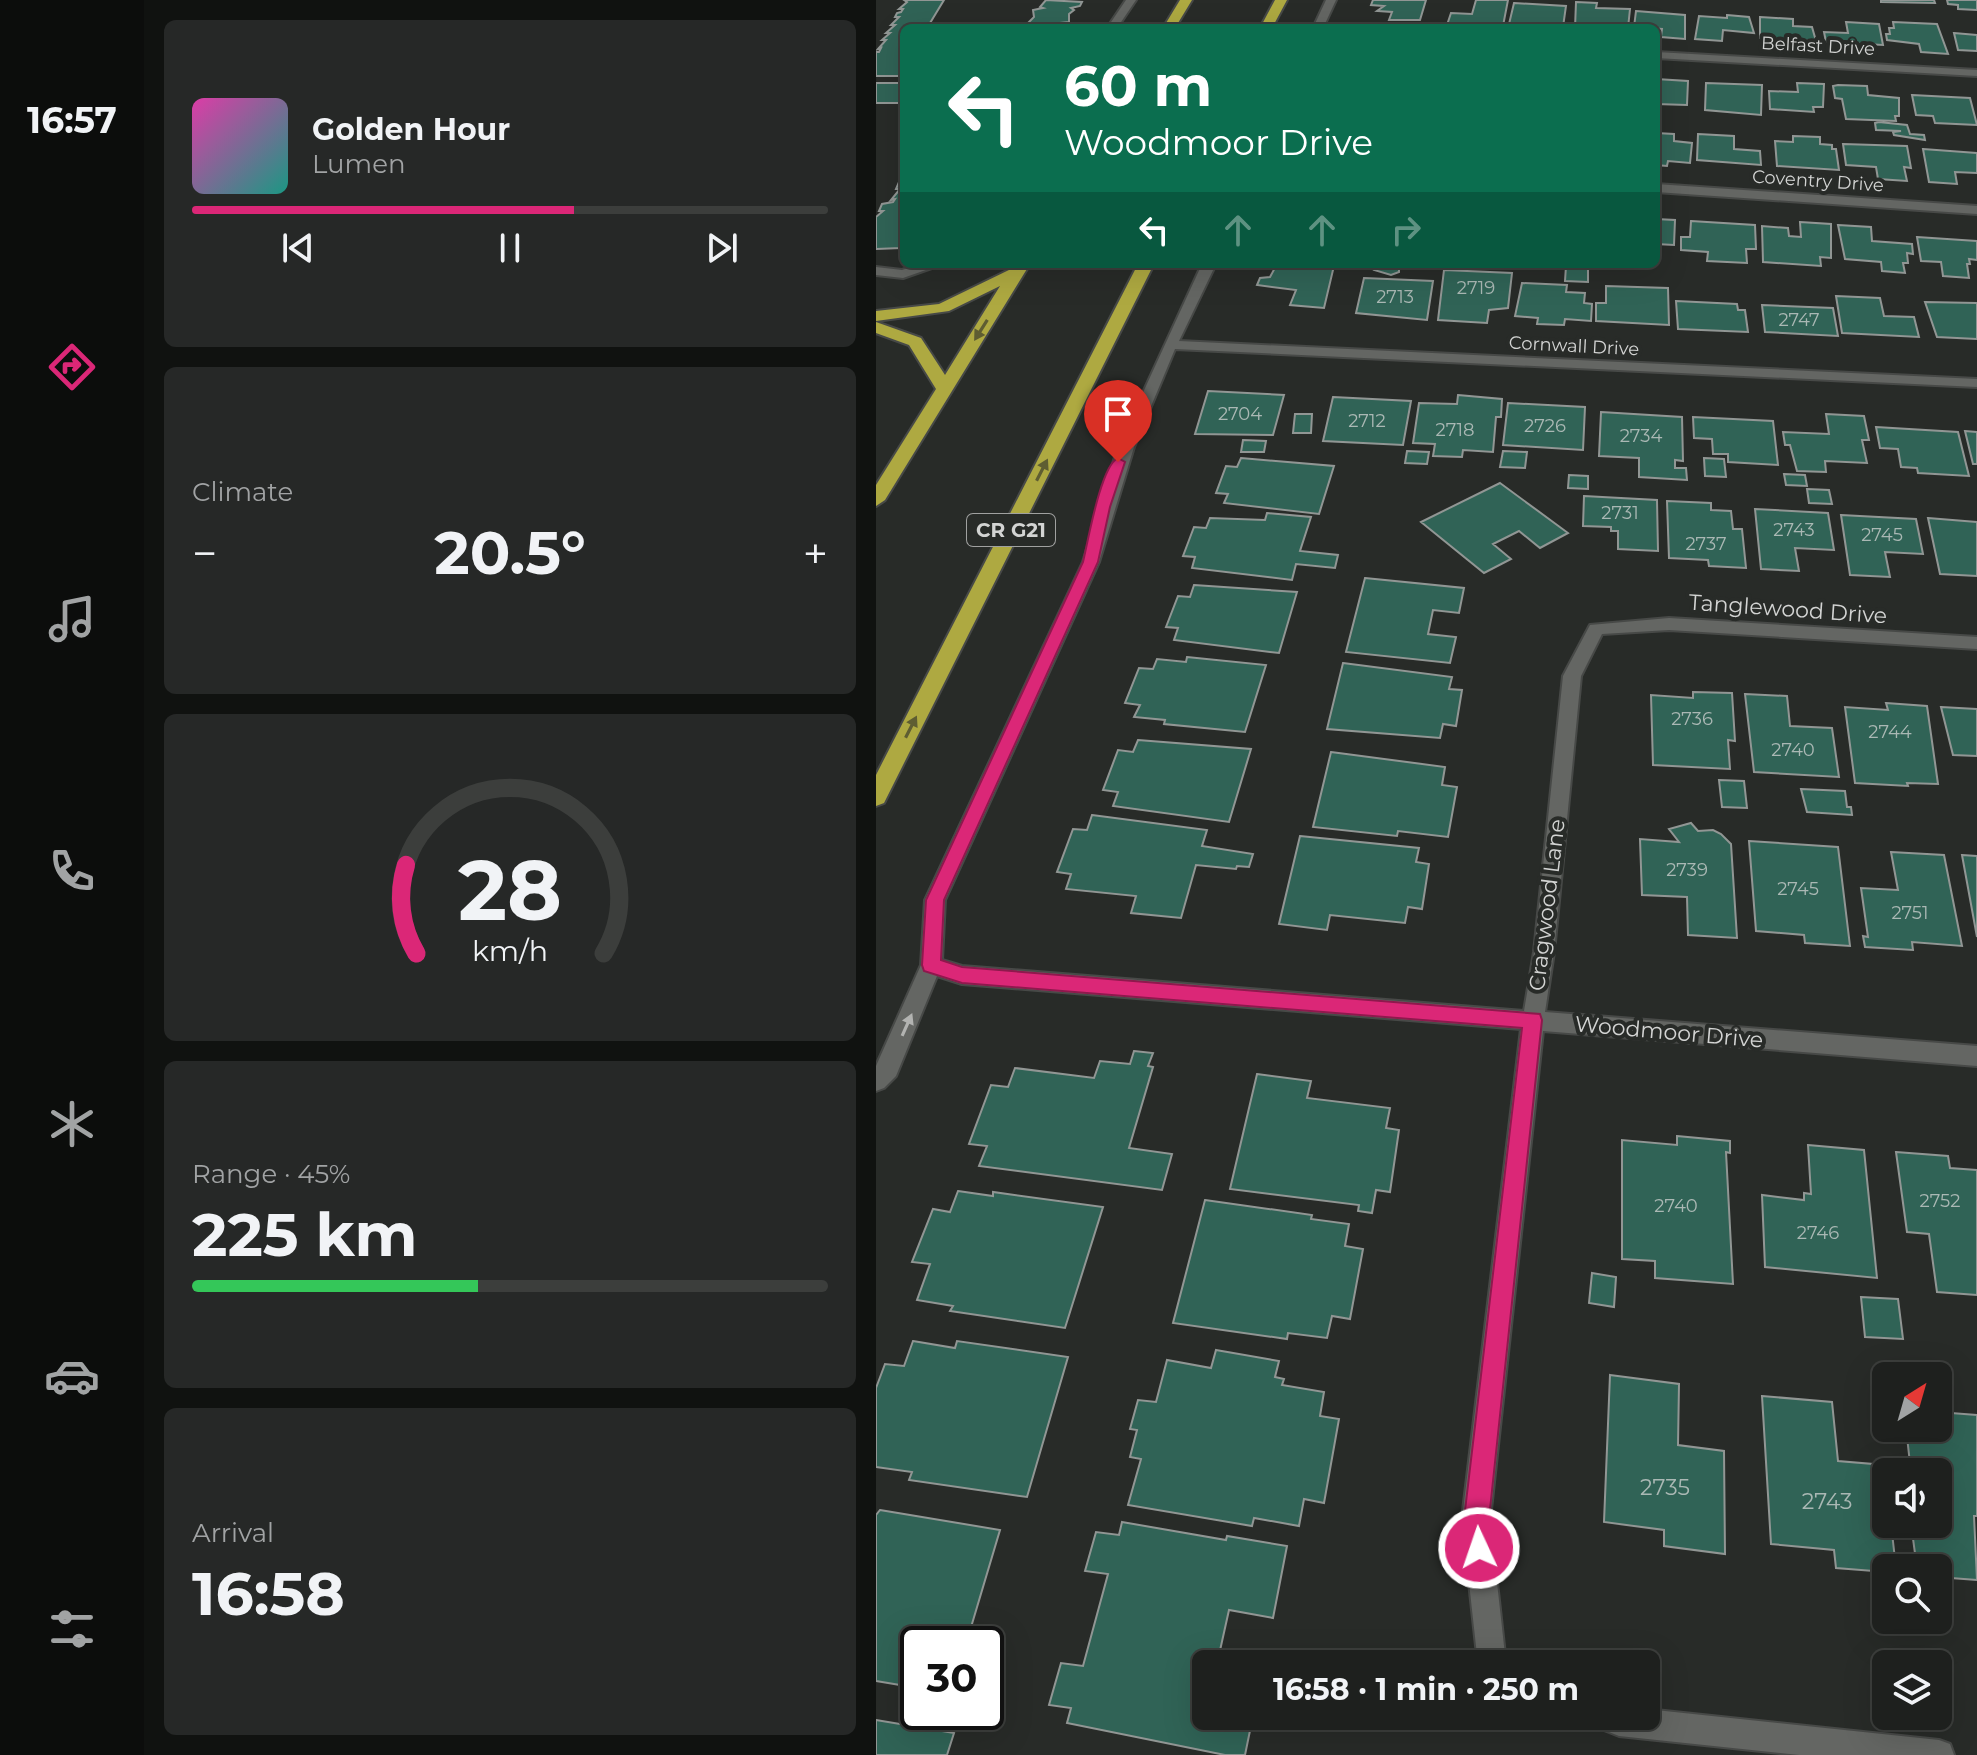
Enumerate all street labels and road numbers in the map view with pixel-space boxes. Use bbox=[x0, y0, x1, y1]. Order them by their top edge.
street label: Belfast Drive bbox=[1761, 32, 1876, 60]
street label: Coventry Drive bbox=[1751, 165, 1885, 197]
street label: Cornwall Drive bbox=[1508, 332, 1640, 360]
road number: CR G21 bbox=[967, 514, 1055, 546]
street label: Tanglewood Drive bbox=[1688, 589, 1888, 629]
street label: Cragwood Lane bbox=[1523, 818, 1571, 992]
street label: Woodmoor Drive bbox=[1574, 1010, 1764, 1054]

